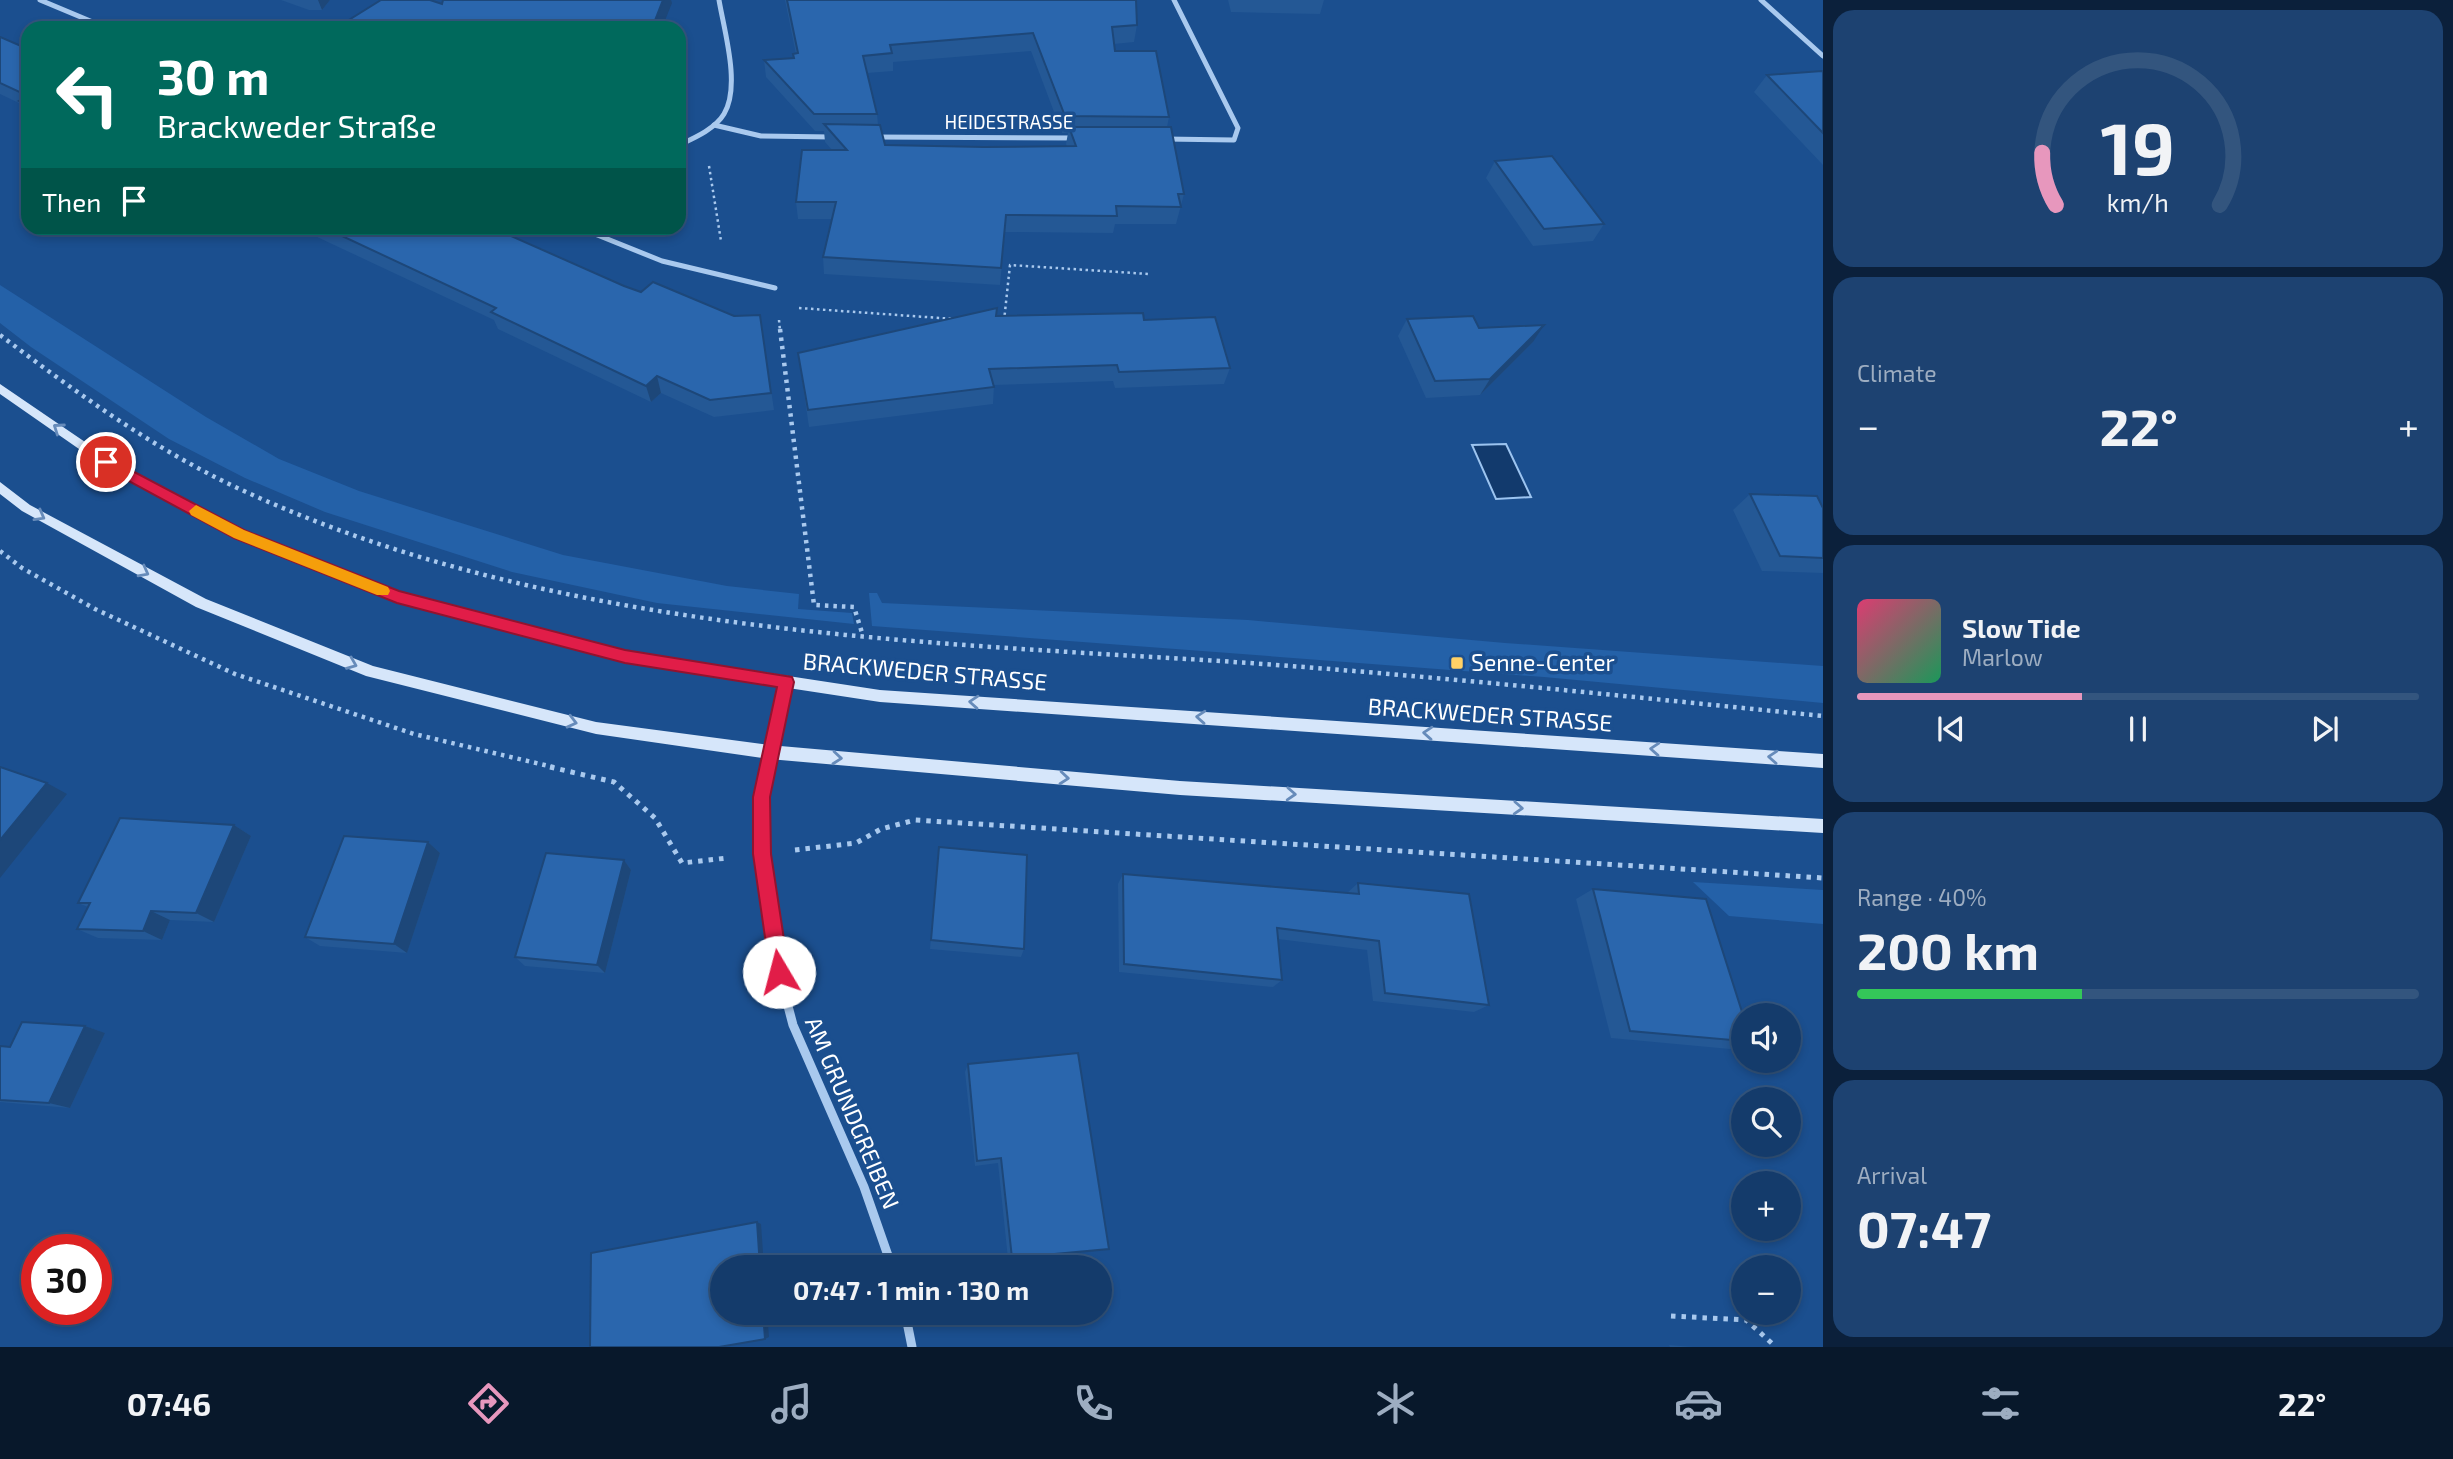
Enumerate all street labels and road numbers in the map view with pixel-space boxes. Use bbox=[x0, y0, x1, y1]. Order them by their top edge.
street label: HEIDESTRASSE bbox=[945, 110, 1073, 133]
street label: BRACKWEDER STRASSE bbox=[802, 646, 1048, 696]
street label: BRACKWEDER STRASSE bbox=[1367, 691, 1613, 737]
street label: AM GRUNDGREIBEN bbox=[800, 1012, 906, 1213]

